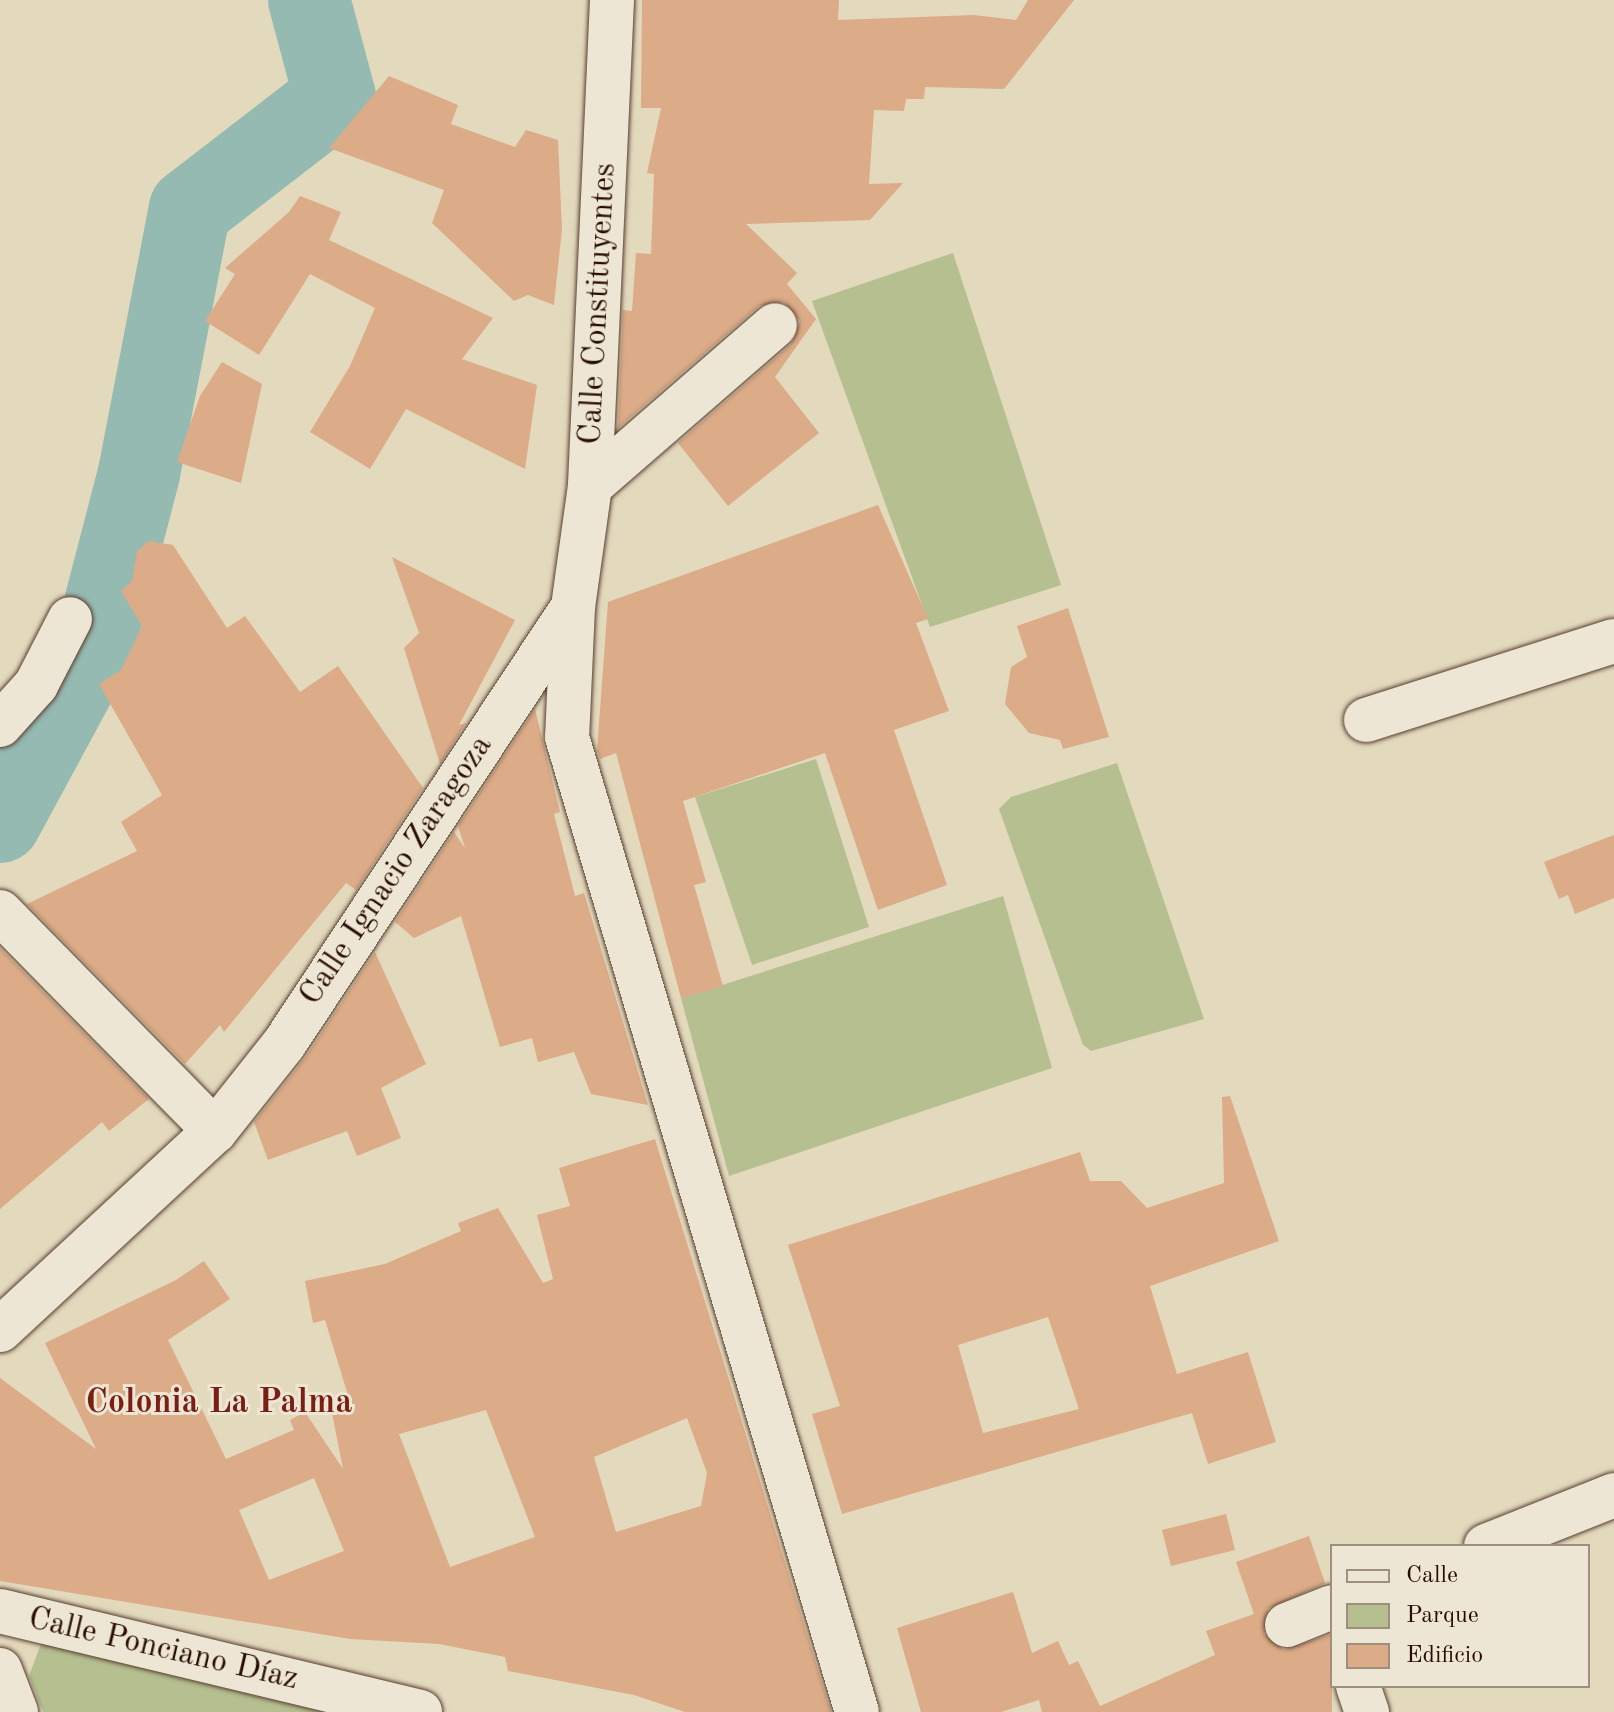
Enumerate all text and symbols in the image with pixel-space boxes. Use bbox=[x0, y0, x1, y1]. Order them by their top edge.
street label: Calle Constituyentes bbox=[572, 162, 626, 446]
street label: Calle Ignacio Zaragoza bbox=[292, 729, 502, 1013]
district label: Colonia La Palma bbox=[85, 1384, 353, 1424]
legend bbox=[1330, 1544, 1590, 1688]
text: Calle bbox=[1406, 1564, 1458, 1588]
street label: Calle Ponciano Díaz bbox=[24, 1600, 302, 1700]
text: Parque bbox=[1406, 1604, 1479, 1628]
text: Edificio bbox=[1406, 1644, 1483, 1668]

